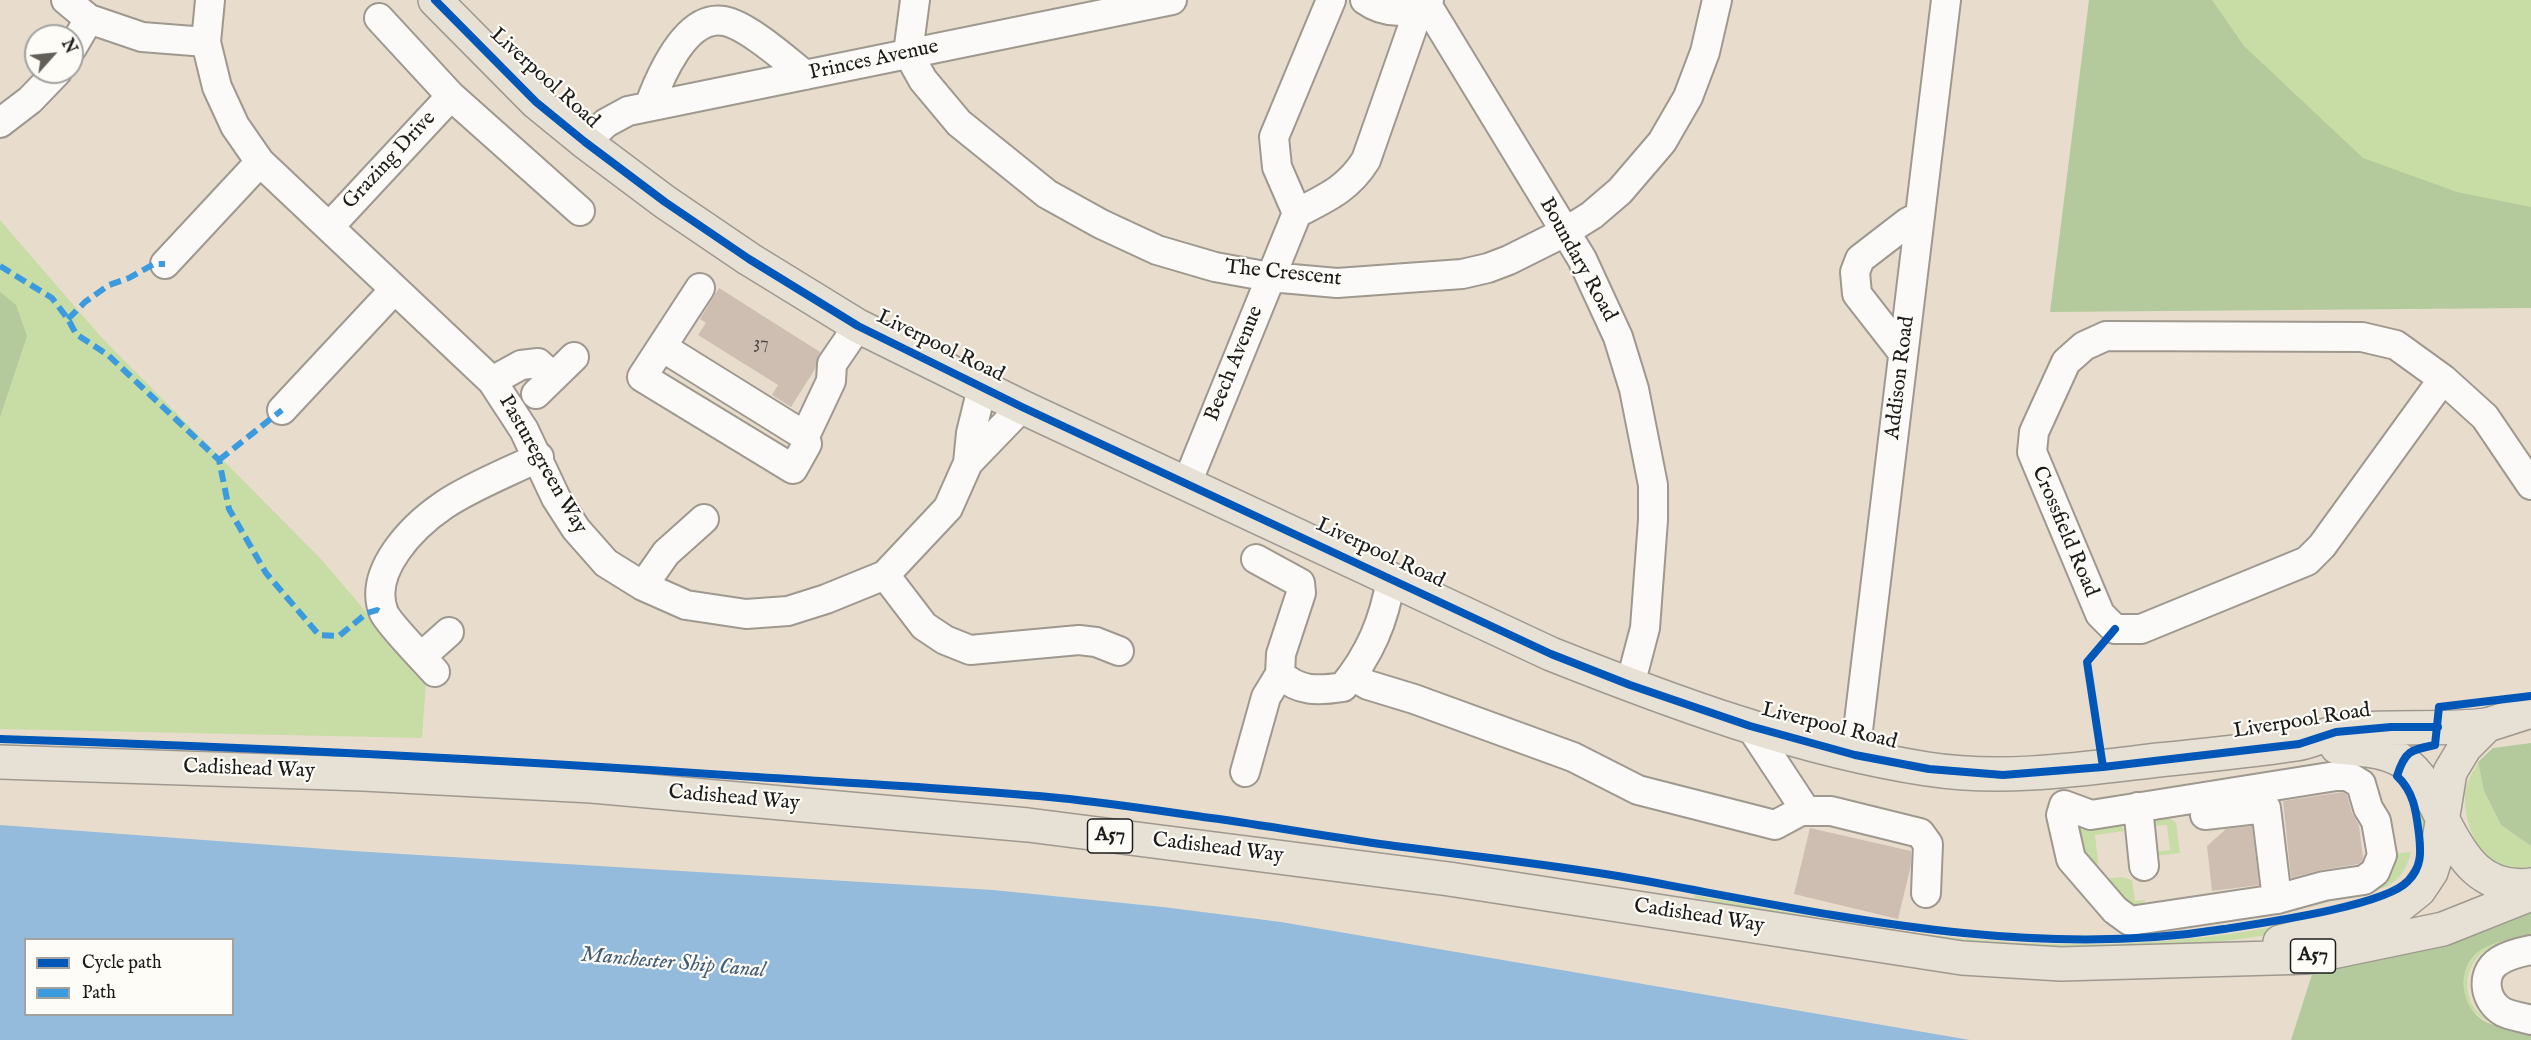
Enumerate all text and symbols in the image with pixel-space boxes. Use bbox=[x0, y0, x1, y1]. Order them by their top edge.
street label: Liverpool Road bbox=[484, 23, 604, 135]
north arrow bbox=[24, 24, 84, 84]
street label: Princes Avenue bbox=[807, 35, 941, 87]
text: N bbox=[56, 36, 80, 57]
street label: Grazing Drive bbox=[338, 107, 442, 215]
street label: Boundary Road bbox=[1533, 194, 1621, 326]
street label: The Crescent bbox=[1223, 255, 1343, 293]
street label: Beech Avenue bbox=[1200, 303, 1270, 425]
street label: Liverpool Road bbox=[872, 305, 1008, 389]
street label: Addison Road bbox=[1881, 315, 1921, 441]
house number: 37 bbox=[753, 333, 769, 355]
street label: Pasturegreen Way bbox=[492, 391, 592, 539]
street label: Crossfield Road bbox=[2025, 463, 2103, 601]
street label: Liverpool Road bbox=[1312, 513, 1448, 595]
street label: Liverpool Road bbox=[1759, 698, 1899, 756]
street label: Liverpool Road bbox=[2232, 699, 2372, 745]
street label: Cadishead Way bbox=[183, 755, 315, 785]
street label: Cadishead Way bbox=[667, 781, 801, 817]
road number: A57 bbox=[1088, 819, 1132, 853]
street label: Cadishead Way bbox=[1151, 828, 1285, 870]
street label: Cadishead Way bbox=[1632, 894, 1766, 940]
legend bbox=[24, 938, 234, 1016]
road number: A57 bbox=[2290, 939, 2336, 973]
water label: Manchester Ship Canal bbox=[580, 943, 766, 985]
text: Cycle path bbox=[82, 952, 162, 975]
text: Path bbox=[82, 982, 116, 1005]

